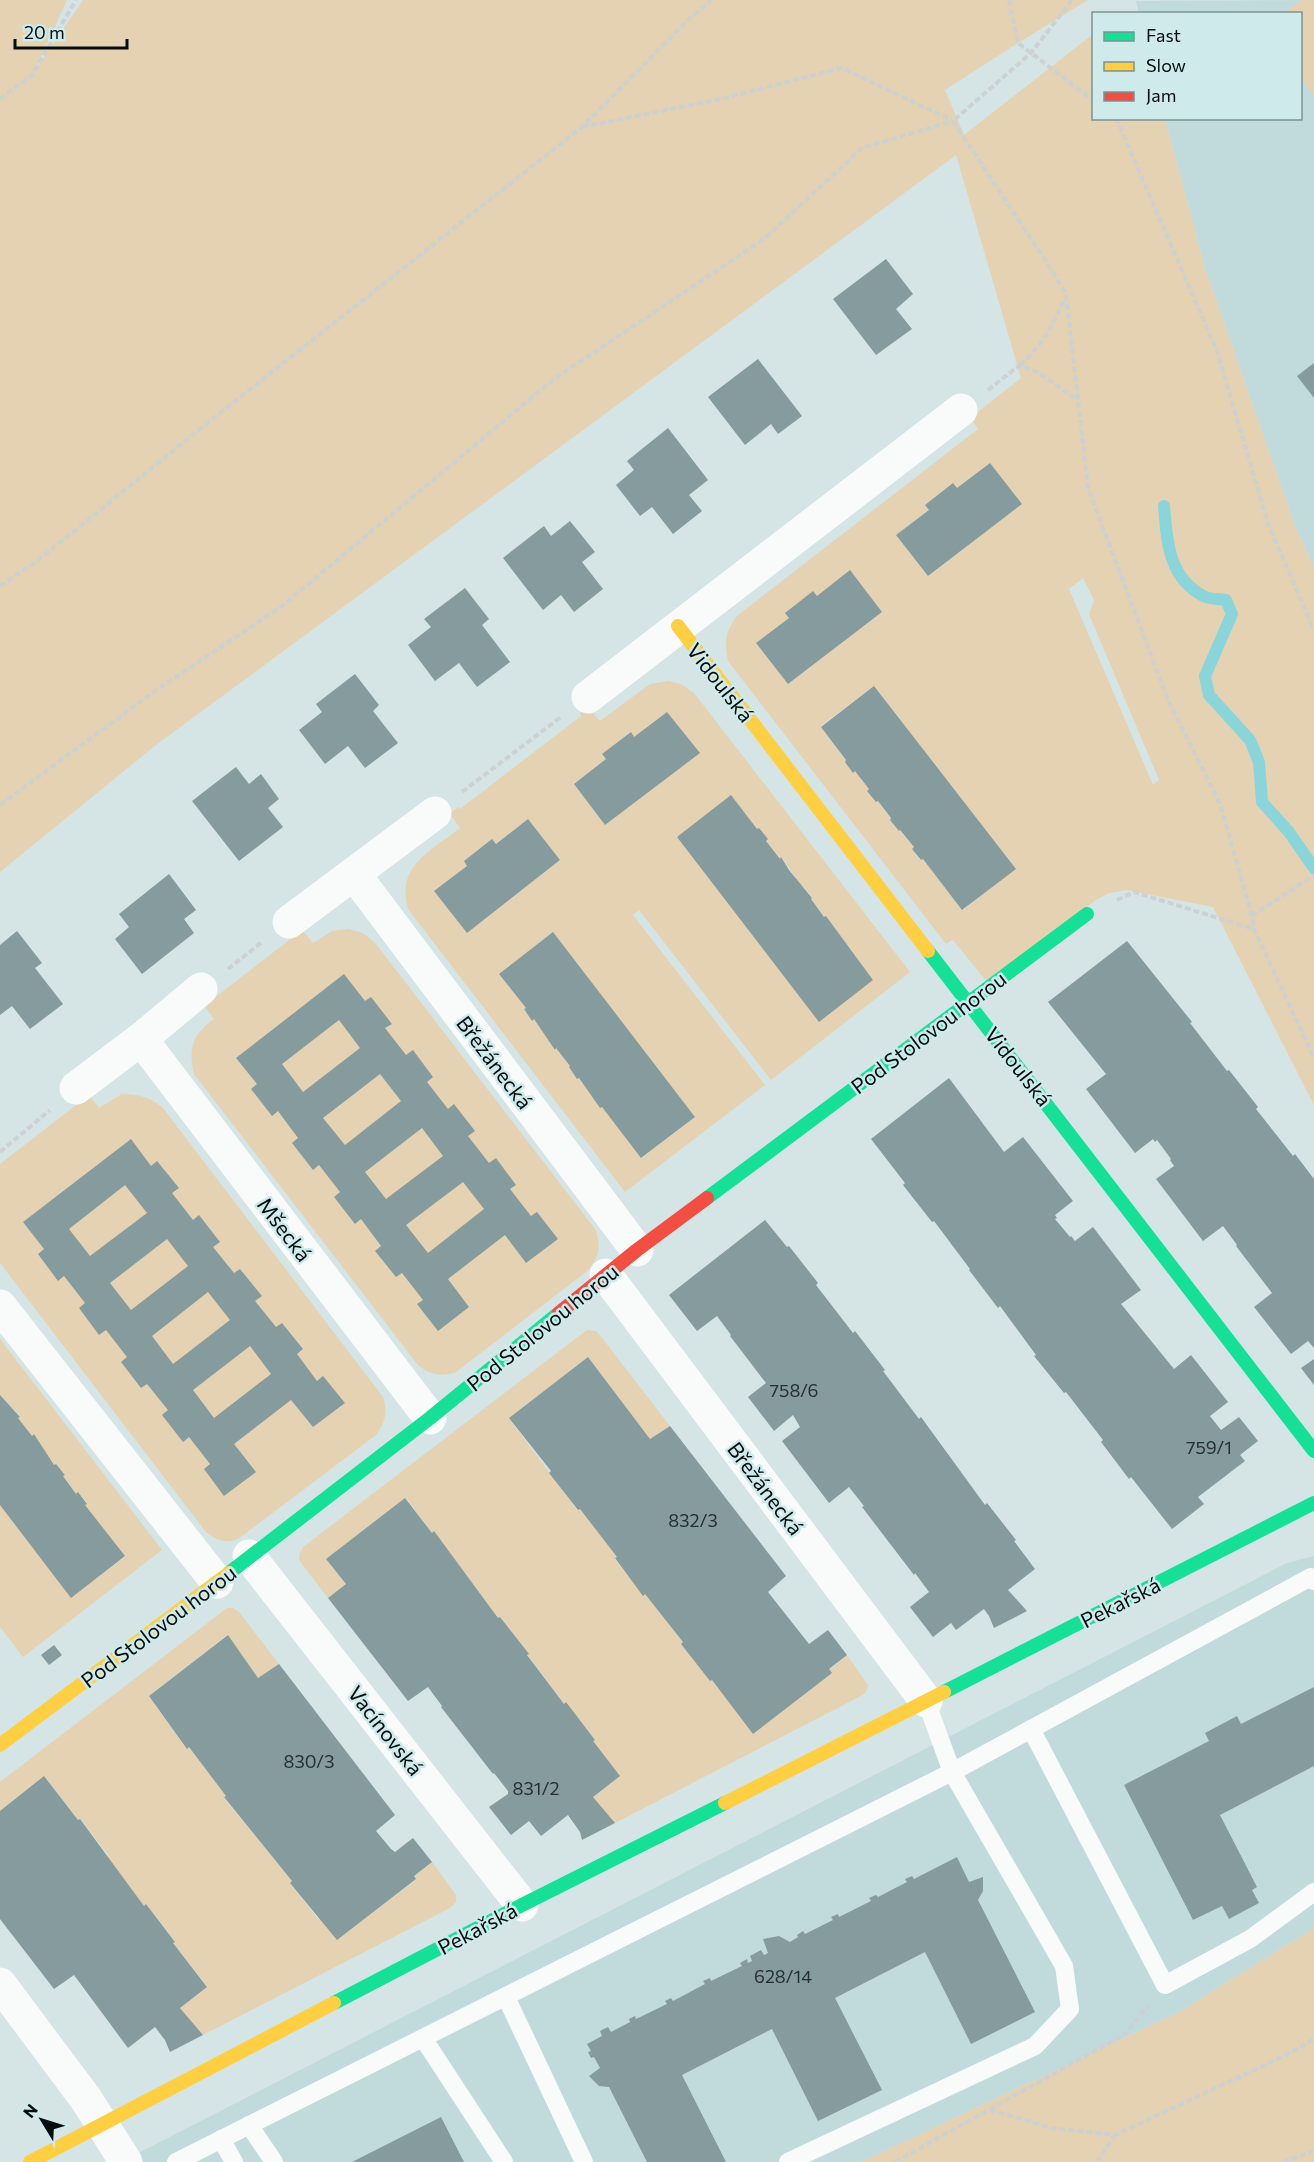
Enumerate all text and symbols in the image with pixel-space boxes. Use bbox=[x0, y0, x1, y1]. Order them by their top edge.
scale bar bbox=[15, 12, 128, 50]
legend bbox=[1092, 12, 1302, 120]
text: 20 m bbox=[24, 21, 65, 43]
text: Fast bbox=[1146, 24, 1181, 46]
text: Slow bbox=[1146, 54, 1186, 76]
text: Jam bbox=[1146, 84, 1176, 106]
street label: Vidoulská bbox=[682, 638, 760, 726]
street label: Pod Stolovou horou bbox=[846, 966, 1010, 1098]
street label: Břežánecká bbox=[452, 1011, 538, 1113]
street label: Vidoulská bbox=[980, 1022, 1058, 1110]
street label: Mšecká bbox=[253, 1192, 317, 1266]
street label: Pod Stolovou horou bbox=[461, 1258, 623, 1396]
house number: 758/6 bbox=[770, 1379, 818, 1401]
house number: 759/1 bbox=[1186, 1436, 1232, 1458]
street label: Břežánecká bbox=[723, 1437, 809, 1539]
house number: 832/3 bbox=[668, 1509, 718, 1531]
street label: Pod Stolovou horou bbox=[76, 1560, 240, 1692]
street label: Pekařská bbox=[1076, 1571, 1164, 1633]
street label: Vacínovská bbox=[343, 1680, 429, 1780]
house number: 830/3 bbox=[284, 1750, 334, 1772]
house number: 831/2 bbox=[513, 1777, 559, 1799]
street label: Pekařská bbox=[433, 1897, 521, 1959]
house number: 628/14 bbox=[754, 1965, 812, 1987]
north arrow bbox=[12, 2090, 72, 2150]
text: N bbox=[19, 2100, 41, 2121]

